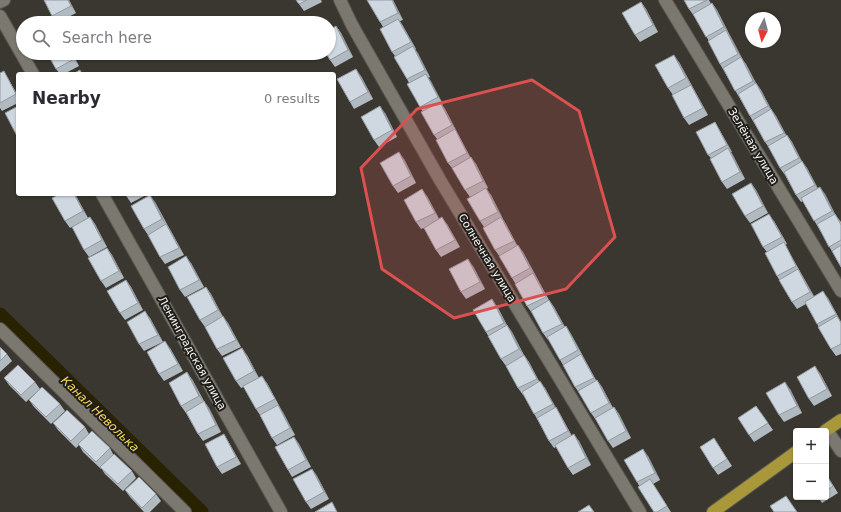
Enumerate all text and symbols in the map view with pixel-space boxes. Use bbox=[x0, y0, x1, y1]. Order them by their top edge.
north arrow bbox=[745, 12, 781, 48]
search box bbox=[16, 16, 336, 60]
icon: search bbox=[30, 27, 52, 49]
text: Search here bbox=[62, 29, 152, 47]
text: Nearby bbox=[32, 88, 101, 108]
text: 0 results bbox=[264, 91, 320, 106]
street label: Зелёная улица bbox=[725, 106, 781, 186]
street label: Солнечная улица bbox=[455, 211, 519, 305]
street label: Ленинградская улица bbox=[155, 294, 229, 412]
water label: Канал Неволька bbox=[58, 373, 142, 455]
map controls bbox=[793, 428, 829, 500]
button: + bbox=[793, 428, 829, 464]
button: − bbox=[793, 464, 829, 500]

